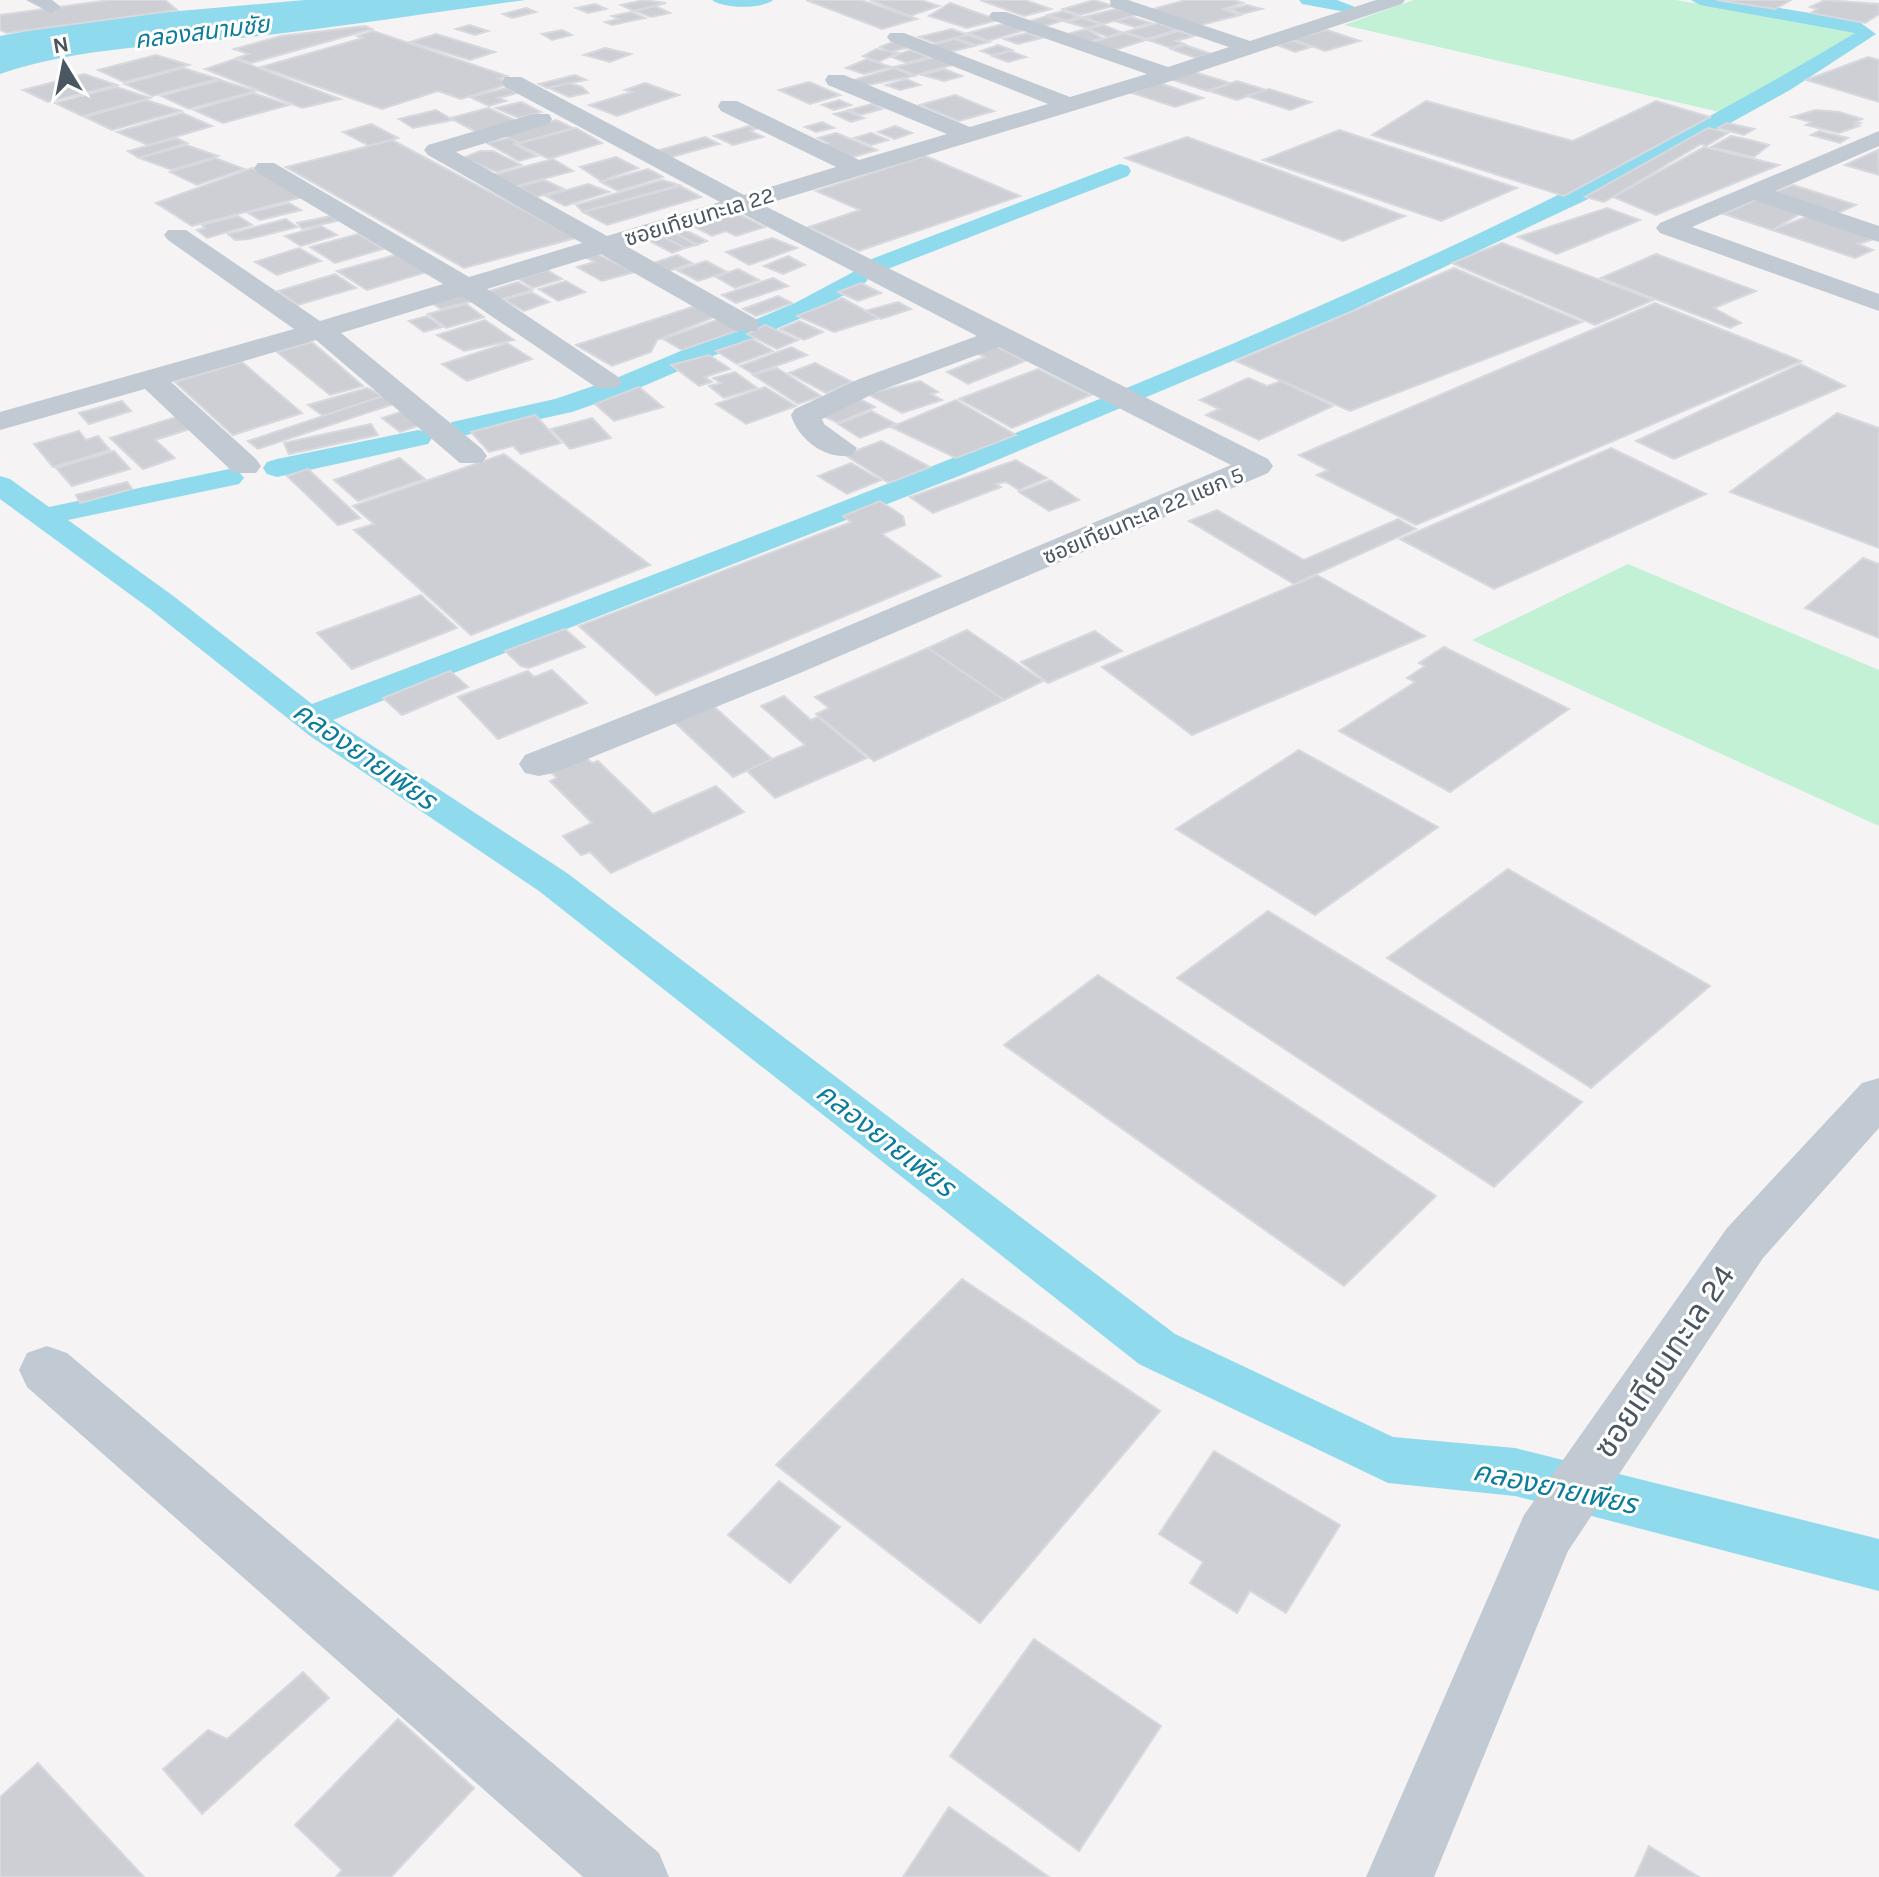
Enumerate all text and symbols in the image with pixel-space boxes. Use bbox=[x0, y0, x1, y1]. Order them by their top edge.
water label: คลองสนามชัย bbox=[133, 10, 273, 54]
north arrow bbox=[24, 24, 104, 104]
text: N bbox=[51, 31, 71, 59]
street label: ซอยเทียนทะเล 22 bbox=[621, 182, 777, 252]
street label: ซอยเทียนทะเล 22 แยก 5 bbox=[1039, 462, 1248, 570]
water label: คลองยายเพียร bbox=[287, 694, 444, 818]
water label: คลองยายเพียร bbox=[810, 1075, 963, 1205]
street label: ซอยเทียนทะเล 24 bbox=[1586, 1258, 1743, 1465]
water label: คลองยายเพียร bbox=[1470, 1454, 1642, 1521]

